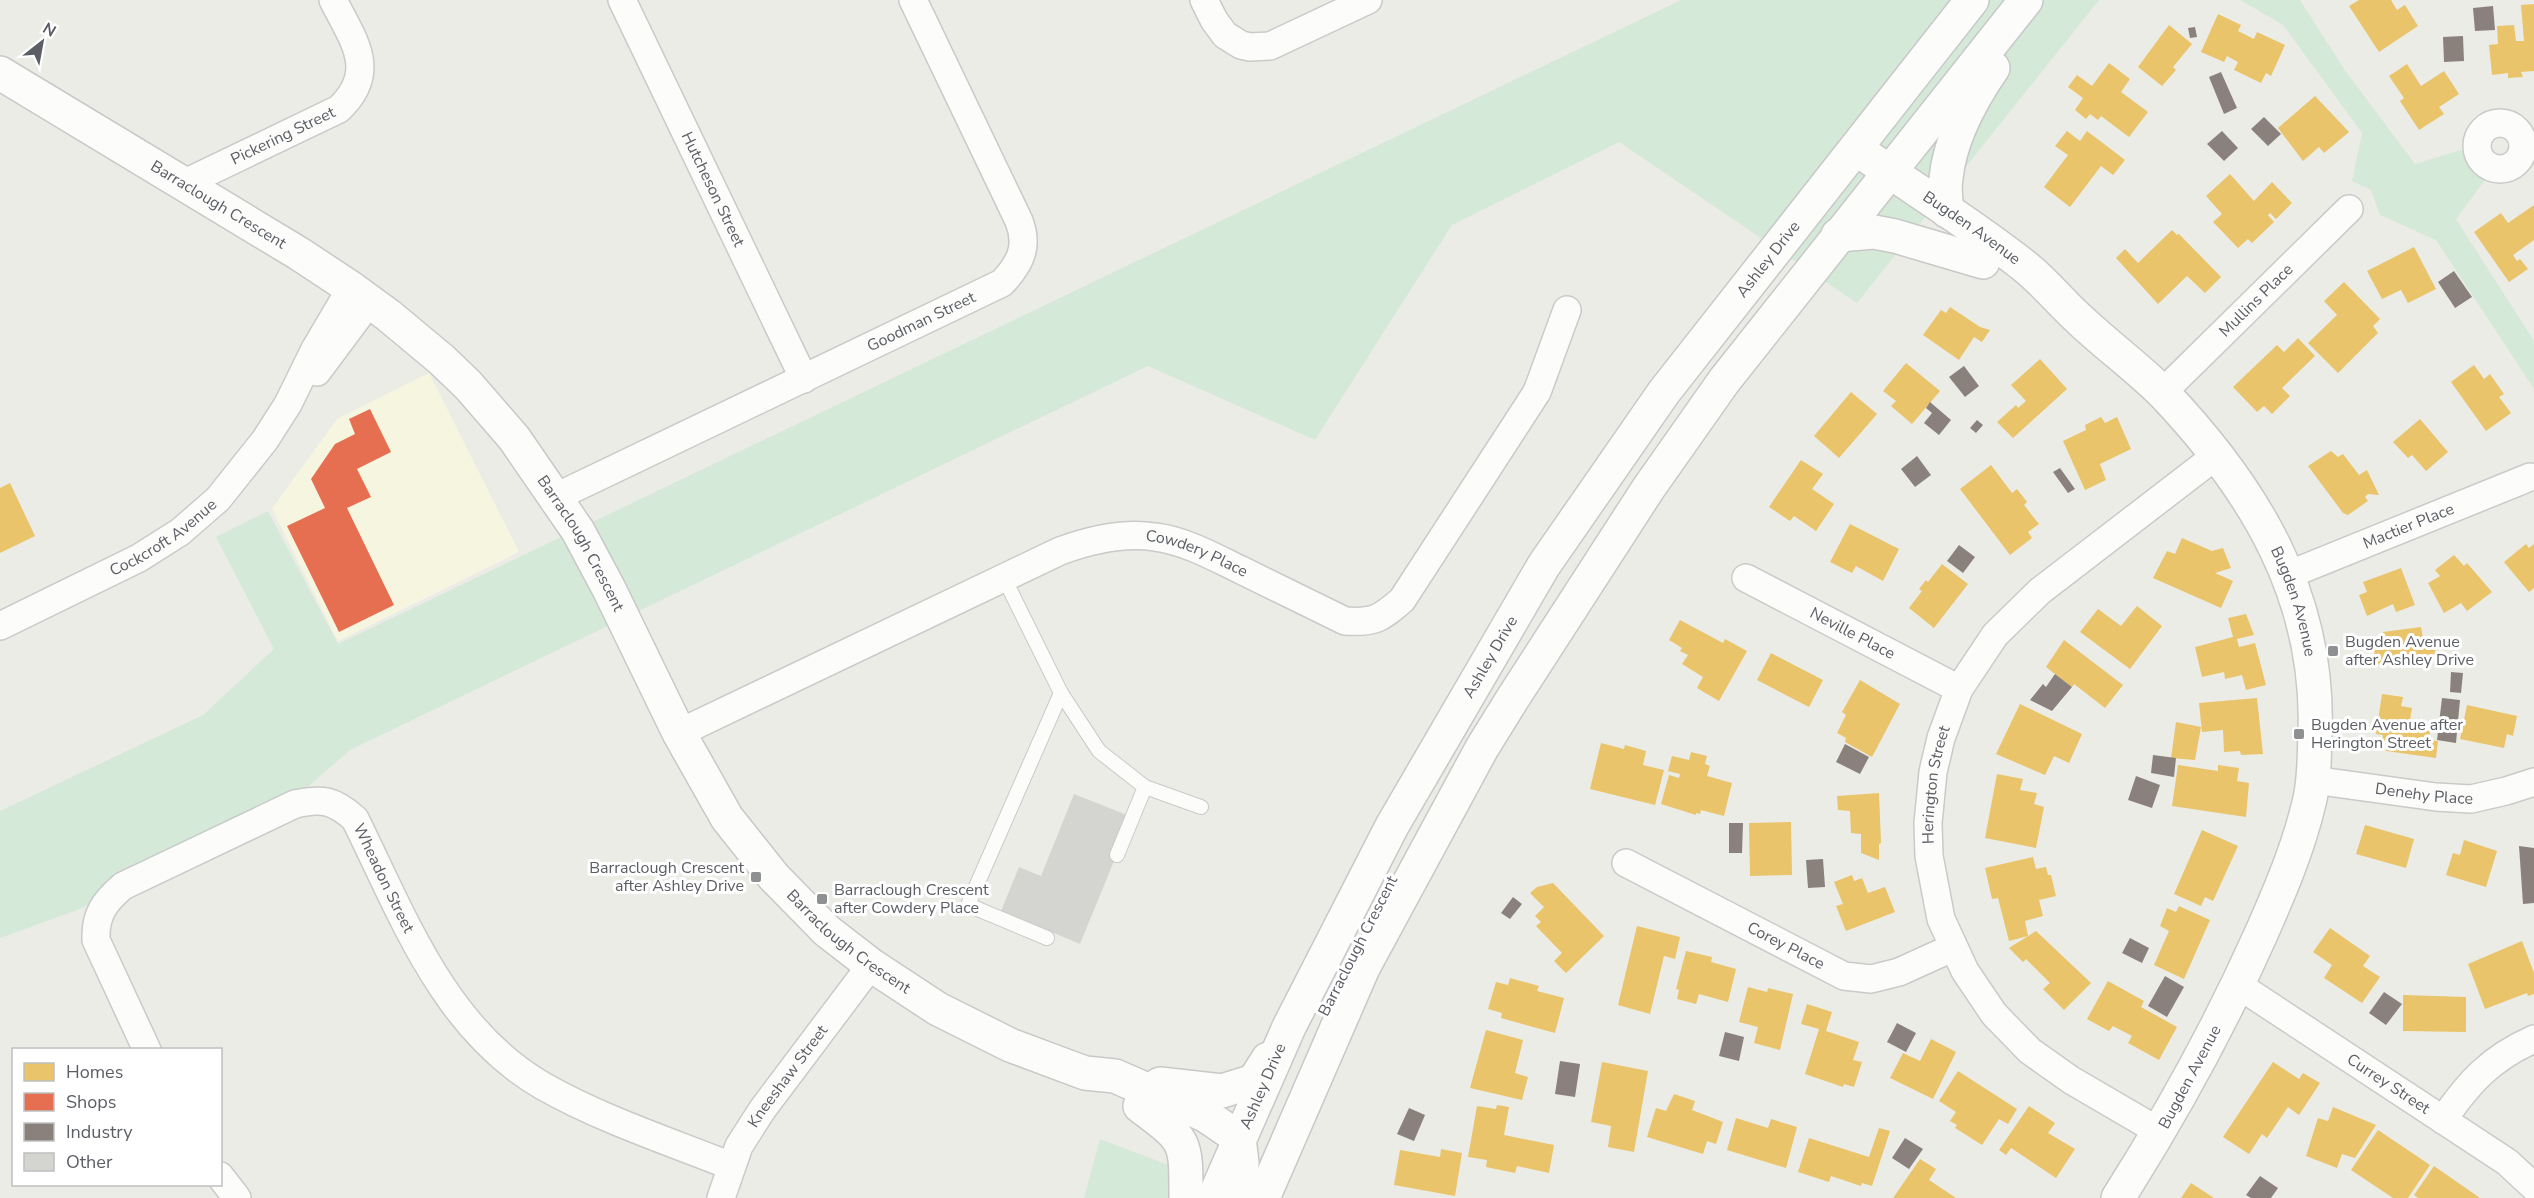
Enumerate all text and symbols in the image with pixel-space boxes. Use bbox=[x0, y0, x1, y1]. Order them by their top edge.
north arrow bbox=[12, 12, 72, 72]
text: N bbox=[38, 17, 60, 43]
street label: Pickering Street bbox=[227, 101, 339, 170]
street label: Hutcheson Street bbox=[676, 128, 750, 251]
street label: Barraclough Crescent bbox=[146, 155, 291, 254]
street label: Bugden Avenue bbox=[1919, 186, 2025, 270]
street label: Ashley Drive bbox=[1731, 216, 1805, 302]
street label: Mullins Place bbox=[2214, 259, 2298, 342]
street label: Goodman Street bbox=[863, 286, 979, 357]
street label: Barraclough Crescent bbox=[532, 471, 629, 616]
street label: Cockcroft Avenue bbox=[106, 494, 222, 582]
street label: Mactier Place bbox=[2360, 498, 2457, 554]
street label: Cowdery Place bbox=[1145, 525, 1251, 583]
street label: Bugden Avenue bbox=[2265, 543, 2321, 658]
street label: Neville Place bbox=[1806, 602, 1899, 665]
street label: Ashley Drive bbox=[1458, 612, 1523, 702]
place label: Bugden Avenue after Ashley Drive bbox=[2345, 631, 2474, 671]
marker: Bugden Avenue after Ashley Drive bbox=[2326, 644, 2340, 658]
place label: Bugden Avenue after Herington Street bbox=[2311, 714, 2463, 754]
street label: Herington Street bbox=[1917, 722, 1956, 845]
marker: Bugden Avenue after Herington Street bbox=[2292, 727, 2306, 741]
street label: Denehy Place bbox=[2374, 778, 2474, 810]
street label: Wheadon Street bbox=[348, 820, 420, 937]
place label: Barraclough Crescent after Ashley Drive bbox=[589, 857, 744, 897]
marker: Barraclough Crescent after Ashley Drive bbox=[749, 870, 763, 884]
street label: Barraclough Crescent bbox=[1313, 872, 1403, 1020]
place label: Barraclough Crescent after Cowdery Place bbox=[834, 879, 989, 919]
street label: Barraclough Crescent bbox=[781, 885, 915, 999]
marker: Barraclough Crescent after Cowdery Place bbox=[815, 892, 829, 906]
street label: Corey Place bbox=[1743, 917, 1828, 975]
street label: Kneeshaw Street bbox=[742, 1020, 833, 1132]
street label: Bugden Avenue bbox=[2153, 1021, 2227, 1133]
street label: Ashley Drive bbox=[1234, 1040, 1292, 1133]
legend bbox=[12, 1048, 222, 1186]
street label: Currey Street bbox=[2342, 1049, 2435, 1120]
text: Homes bbox=[66, 1060, 123, 1084]
text: Shops bbox=[66, 1090, 116, 1114]
text: Industry bbox=[66, 1120, 133, 1144]
text: Other bbox=[66, 1150, 113, 1174]

